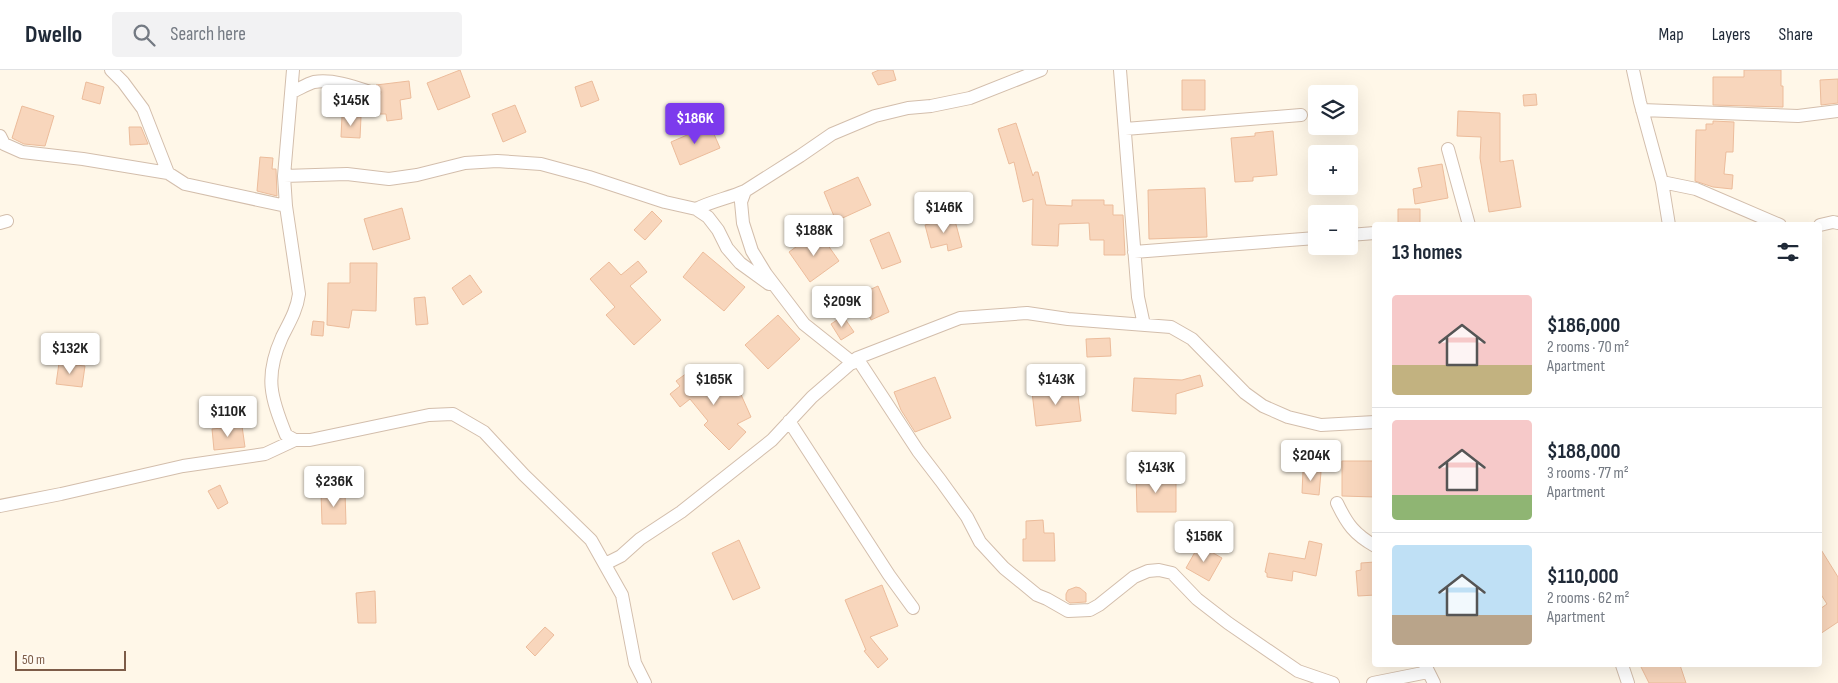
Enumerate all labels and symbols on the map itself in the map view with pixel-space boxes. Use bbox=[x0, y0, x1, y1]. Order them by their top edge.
pin: $145K bbox=[316, 85, 386, 127]
pin: $186K bbox=[660, 102, 730, 145]
pin: $146K bbox=[909, 191, 979, 234]
pin: $188K bbox=[779, 214, 849, 257]
pin: $209K bbox=[807, 286, 877, 328]
pin: $132K bbox=[35, 332, 105, 375]
pin: $165K bbox=[679, 364, 749, 406]
pin: $143K bbox=[1021, 364, 1091, 406]
pin: $110K bbox=[193, 396, 263, 438]
pin: $204K bbox=[1276, 440, 1346, 482]
pin: $143K bbox=[1121, 452, 1191, 494]
pin: $236K bbox=[299, 466, 369, 508]
pin: $156K bbox=[1169, 520, 1239, 563]
scale bar bbox=[15, 648, 126, 671]

